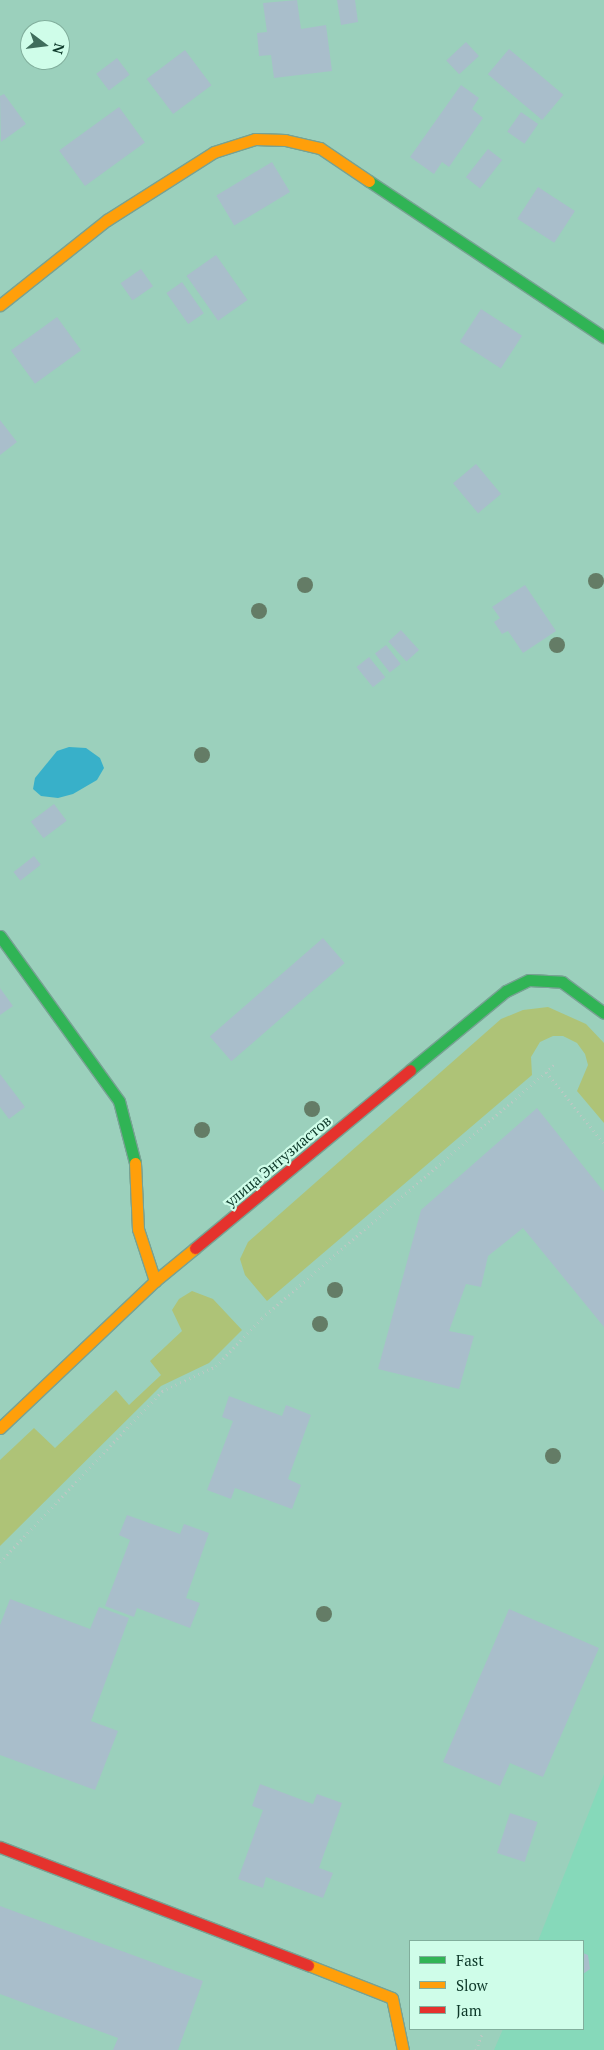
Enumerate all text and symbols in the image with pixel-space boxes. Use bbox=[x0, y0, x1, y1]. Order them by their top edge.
north arrow bbox=[20, 20, 70, 70]
text: N bbox=[48, 41, 70, 56]
street label: улица Энтузиастов bbox=[221, 1111, 335, 1211]
legend bbox=[409, 1940, 584, 2030]
text: Fast bbox=[456, 1950, 484, 1970]
text: Slow bbox=[456, 1975, 488, 1995]
text: Jam bbox=[456, 2000, 482, 2020]

